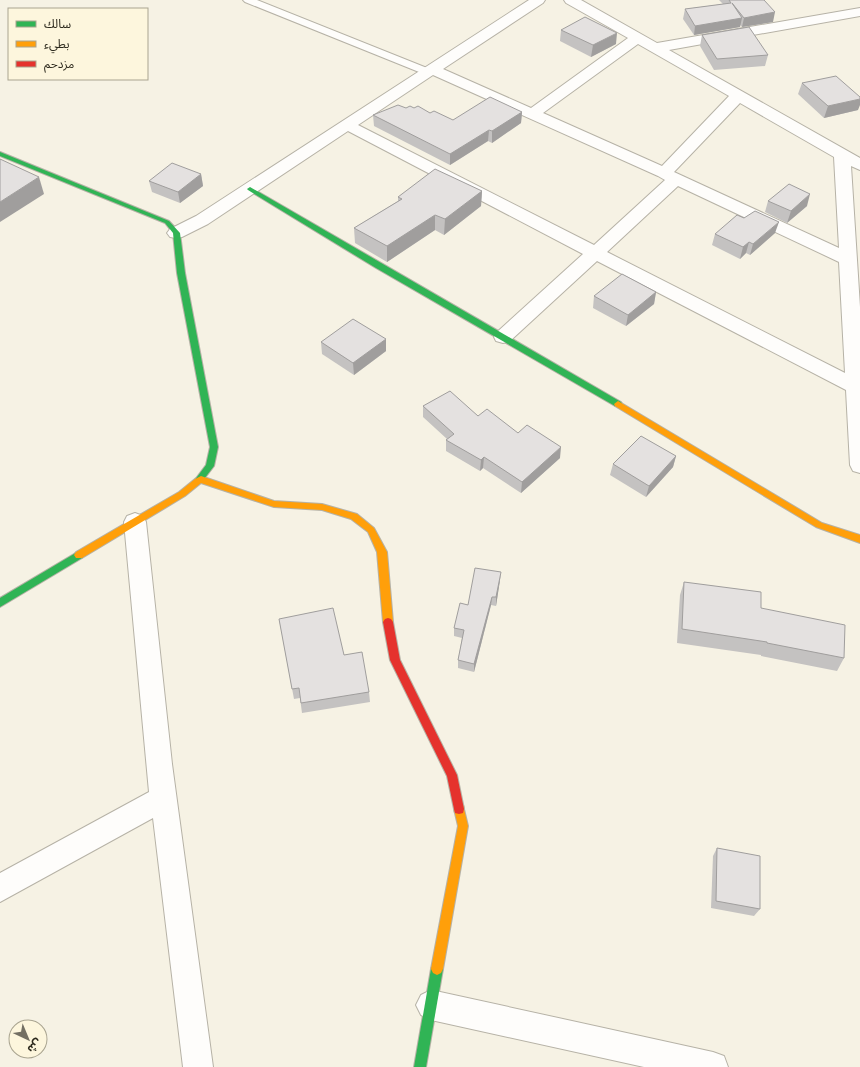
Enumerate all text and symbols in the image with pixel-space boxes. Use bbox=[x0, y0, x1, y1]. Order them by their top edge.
legend bbox=[8, 8, 148, 80]
text: سالك bbox=[44, 17, 71, 33]
text: بطيء bbox=[44, 37, 70, 54]
text: مزدحم bbox=[44, 57, 74, 73]
north arrow bbox=[8, 1019, 48, 1059]
text: ش bbox=[24, 1035, 45, 1056]

